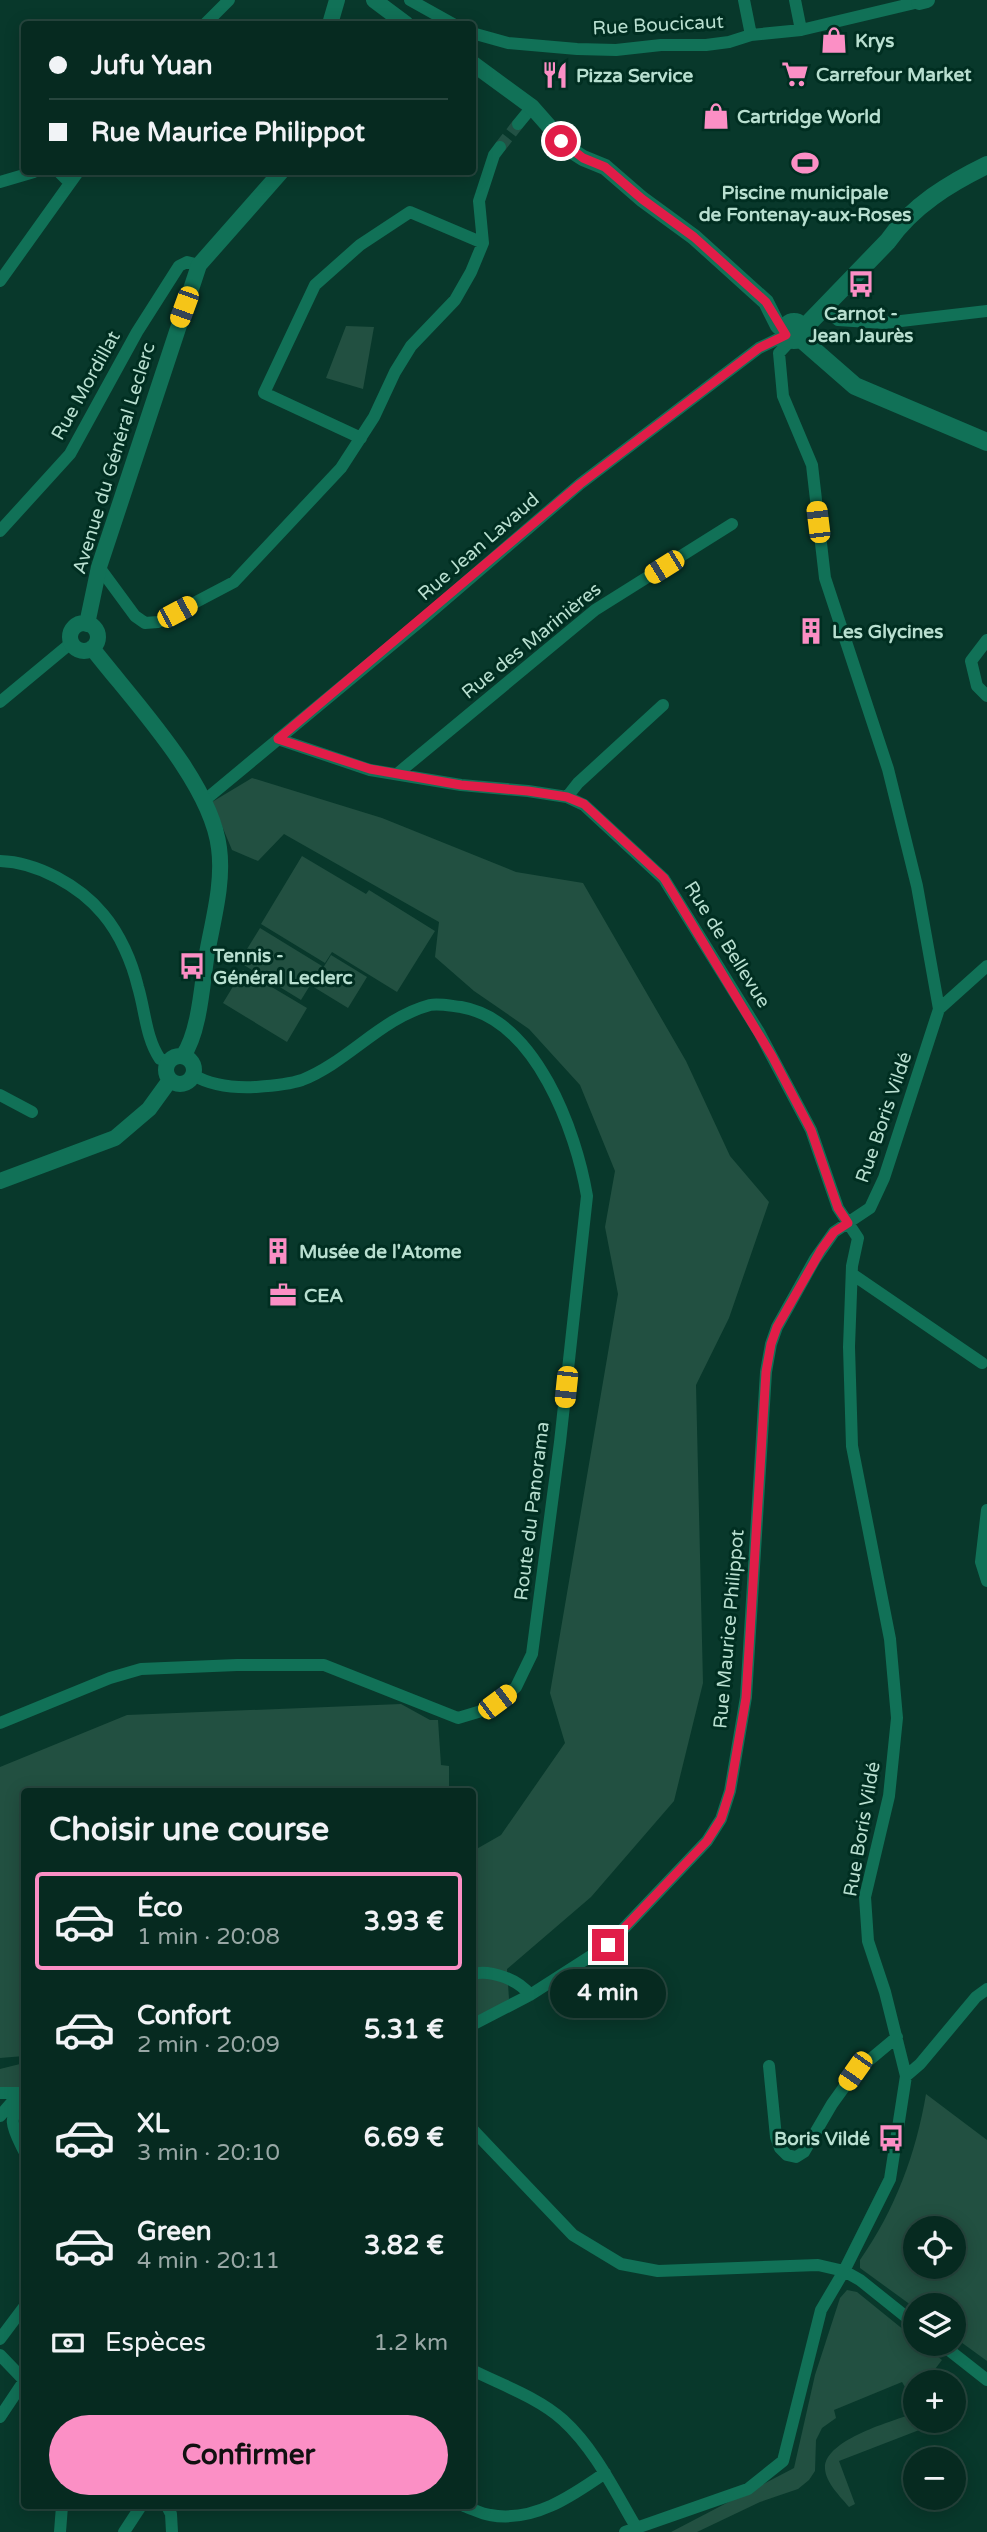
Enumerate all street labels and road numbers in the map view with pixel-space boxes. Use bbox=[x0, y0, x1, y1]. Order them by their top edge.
street label: Rue Boucicaut bbox=[592, 11, 724, 39]
street label: Rue Mordillat bbox=[47, 327, 125, 444]
street label: Avenue du Général Leclerc bbox=[68, 340, 160, 577]
street label: Rue Jean Lavaud bbox=[414, 488, 544, 605]
street label: Rue des Marinières bbox=[458, 578, 606, 704]
street label: Rue de Bellevue bbox=[679, 877, 775, 1012]
street label: Rue Boris Vildé bbox=[851, 1049, 917, 1186]
street label: Route du Panorama bbox=[510, 1420, 554, 1602]
street label: Rue Maurice Philippot bbox=[709, 1528, 749, 1730]
street label: Rue Boris Vildé bbox=[839, 1760, 885, 1898]

